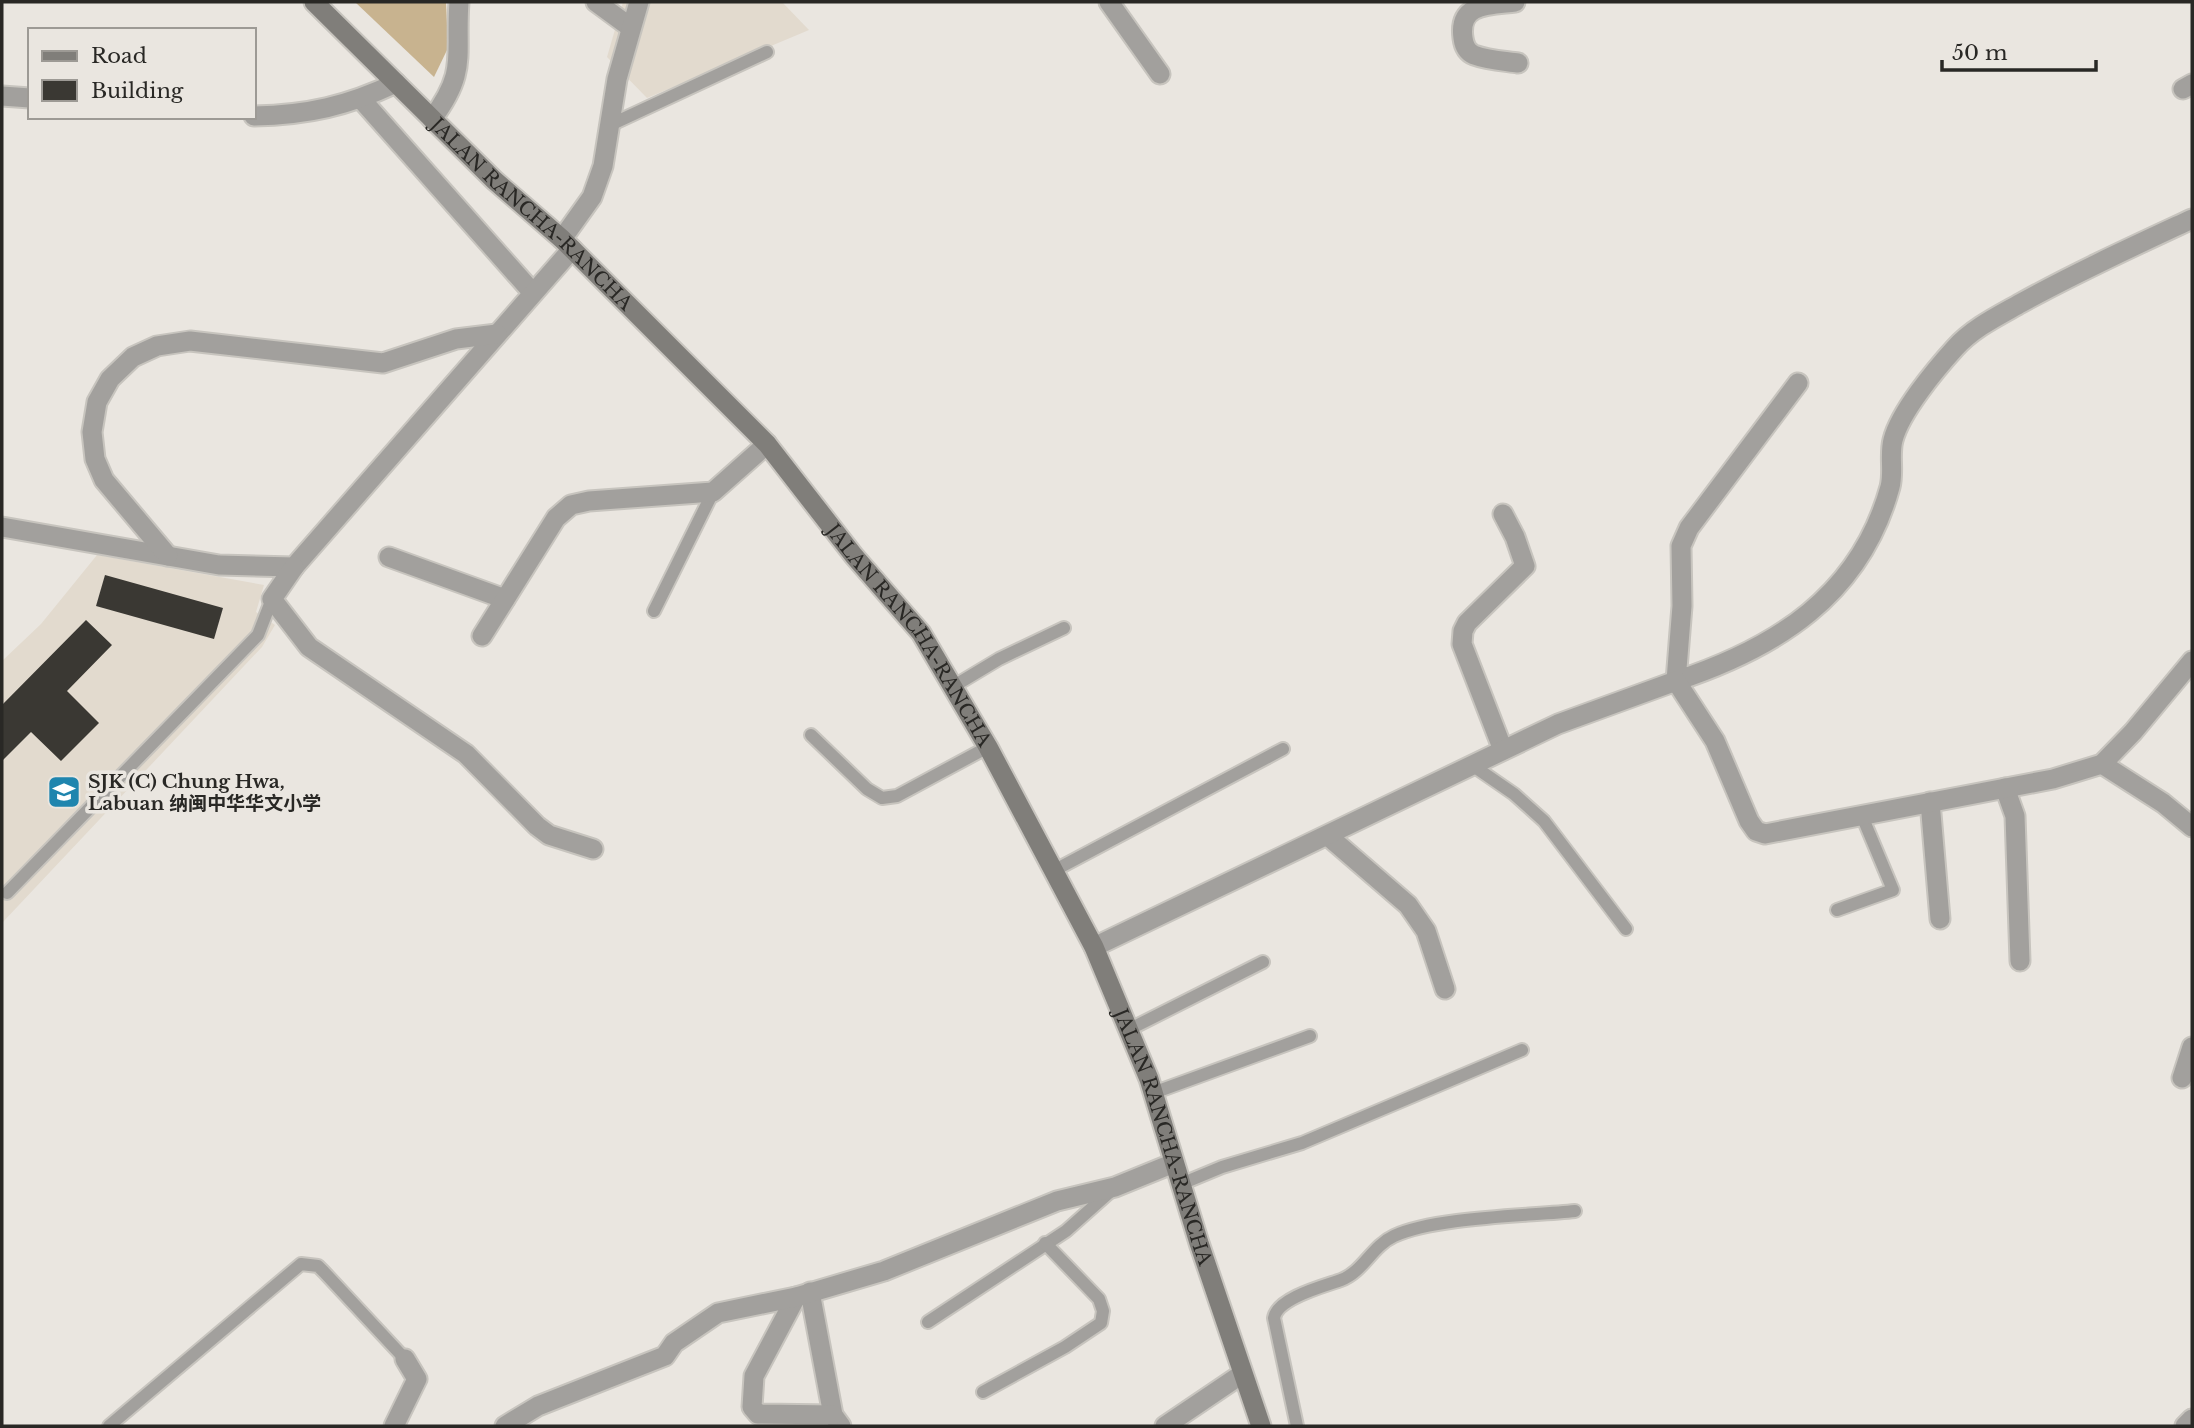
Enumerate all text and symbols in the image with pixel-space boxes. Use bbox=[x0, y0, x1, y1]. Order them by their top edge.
legend bbox=[28, 28, 256, 119]
scale bar bbox=[1942, 28, 2096, 72]
text: 50 m bbox=[1952, 40, 2008, 66]
text: Road bbox=[91, 43, 147, 69]
text: Building bbox=[91, 78, 184, 104]
street label: JALAN RANCHA-RANCHA bbox=[424, 111, 638, 315]
street label: JALAN RANCHA-RANCHA bbox=[820, 517, 997, 751]
place label: SJK (C) Chung Hwa, Labuan 纳闽中华华文小学 bbox=[88, 770, 321, 815]
school or university icon: SJK (C) Chung Hwa, Labuan 纳闽中华华文小学 bbox=[45, 773, 83, 811]
street label: JALAN RANCHA-RANCHA bbox=[1108, 1002, 1217, 1269]

